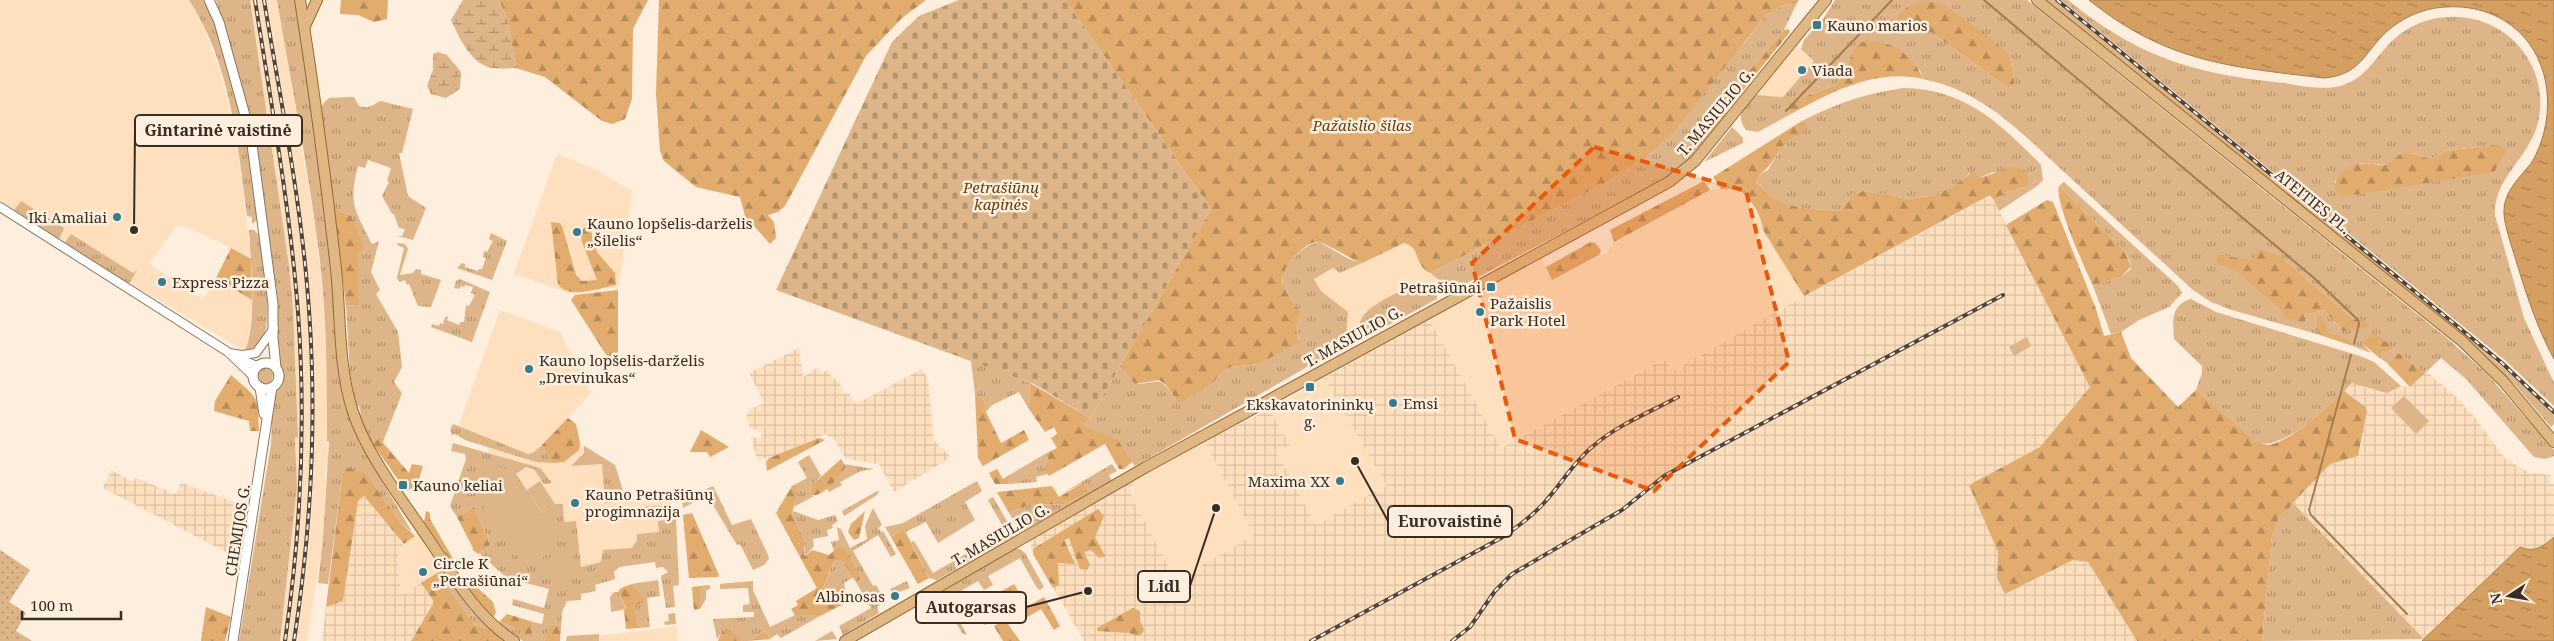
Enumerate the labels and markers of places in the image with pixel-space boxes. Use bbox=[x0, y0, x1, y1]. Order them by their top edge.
place label: Kauno marios bbox=[1827, 15, 1928, 35]
marker: Kauno marios bbox=[1811, 19, 1823, 31]
place label: Viada bbox=[1812, 60, 1853, 80]
marker: Viada bbox=[1796, 64, 1808, 76]
callout: Gintarinė vaistinė bbox=[135, 115, 302, 146]
place label: Iki Amaliai bbox=[28, 207, 107, 227]
marker: Iki Amaliai bbox=[111, 211, 123, 223]
place label: Kauno lopšelis-darželis „Šilelis“ bbox=[587, 213, 753, 250]
marker: Kauno lopšelis-darželis „Šilelis“ bbox=[571, 226, 583, 238]
place label: Express Pizza bbox=[172, 272, 269, 292]
marker: Express Pizza bbox=[156, 276, 168, 288]
place label: Petrašiūnai bbox=[1399, 277, 1481, 297]
marker: Petrašiūnai bbox=[1485, 281, 1497, 293]
place label: Pažaislis Park Hotel bbox=[1490, 293, 1566, 330]
marker: Pažaislis Park Hotel bbox=[1474, 306, 1486, 318]
place label: Kauno lopšelis-darželis „Drevinukas“ bbox=[539, 350, 705, 387]
marker: Kauno lopšelis-darželis „Drevinukas“ bbox=[523, 363, 535, 375]
marker: Ekskavatorininkų g. bbox=[1304, 381, 1316, 393]
place label: Emsi bbox=[1403, 393, 1438, 413]
place label: Ekskavatorininkų g. bbox=[1246, 394, 1374, 431]
marker: Emsi bbox=[1387, 397, 1399, 409]
place label: Maxima XX bbox=[1248, 471, 1330, 491]
place label: Kauno keliai bbox=[413, 475, 503, 495]
marker: Maxima XX bbox=[1334, 475, 1346, 487]
marker: Kauno keliai bbox=[397, 479, 409, 491]
place label: Kauno Petrašiūnų progimnazija bbox=[585, 484, 714, 521]
marker: Kauno Petrašiūnų progimnazija bbox=[569, 497, 581, 509]
callout: Eurovaistinė bbox=[1388, 506, 1512, 537]
place label: Circle K „Petrašiūnai“ bbox=[433, 553, 528, 590]
marker: Circle K „Petrašiūnai“ bbox=[417, 566, 429, 578]
callout: Lidl bbox=[1138, 571, 1190, 602]
place label: Albinosas bbox=[815, 586, 885, 606]
marker: Albinosas bbox=[889, 590, 901, 602]
callout: Autogarsas bbox=[916, 592, 1026, 623]

